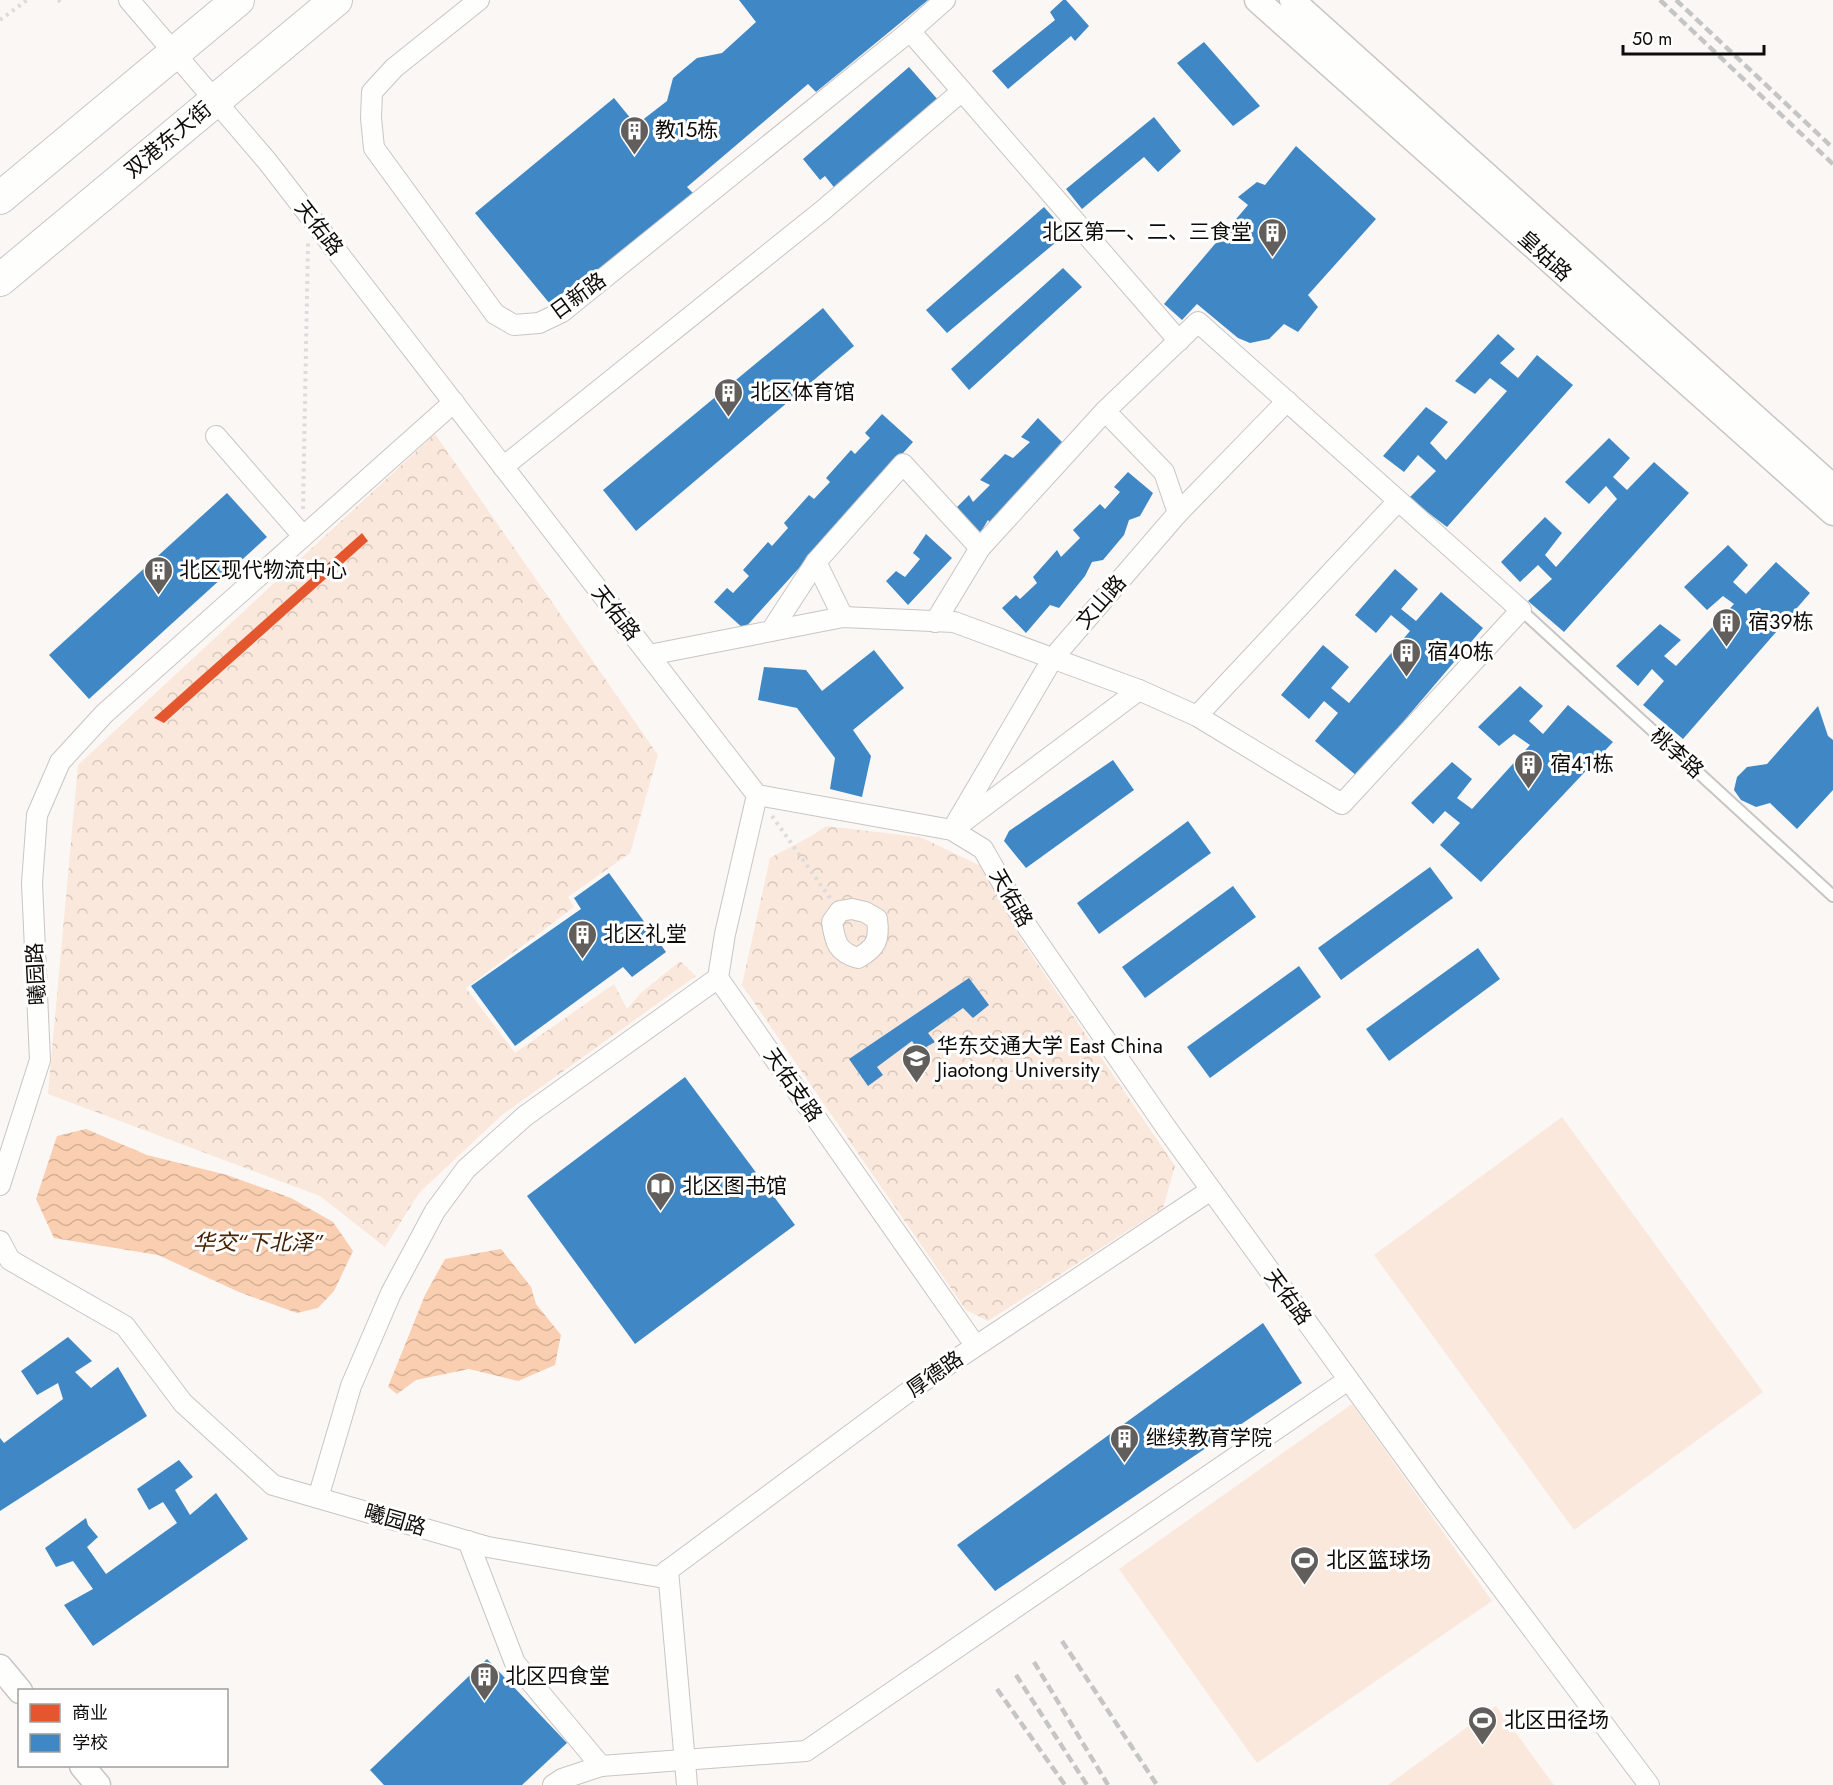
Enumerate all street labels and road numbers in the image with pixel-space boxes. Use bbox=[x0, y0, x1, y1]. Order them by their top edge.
street label: 双港东大街 bbox=[118, 95, 218, 185]
street label: 天佑路 bbox=[288, 194, 350, 262]
street label: 皇姑路 bbox=[1512, 224, 1578, 288]
street label: 日新路 bbox=[544, 265, 612, 327]
street label: 文山路 bbox=[1069, 568, 1133, 636]
street label: 天佑路 bbox=[585, 579, 647, 647]
street label: 桃李路 bbox=[1644, 721, 1710, 785]
street label: 天佑路 bbox=[982, 863, 1040, 933]
street label: 曦园路 bbox=[19, 942, 53, 1006]
street label: 天佑支路 bbox=[757, 1042, 829, 1128]
street label: 天佑路 bbox=[1257, 1263, 1319, 1331]
street label: 厚德路 bbox=[901, 1344, 969, 1404]
street label: 曦园路 bbox=[361, 1497, 429, 1543]

